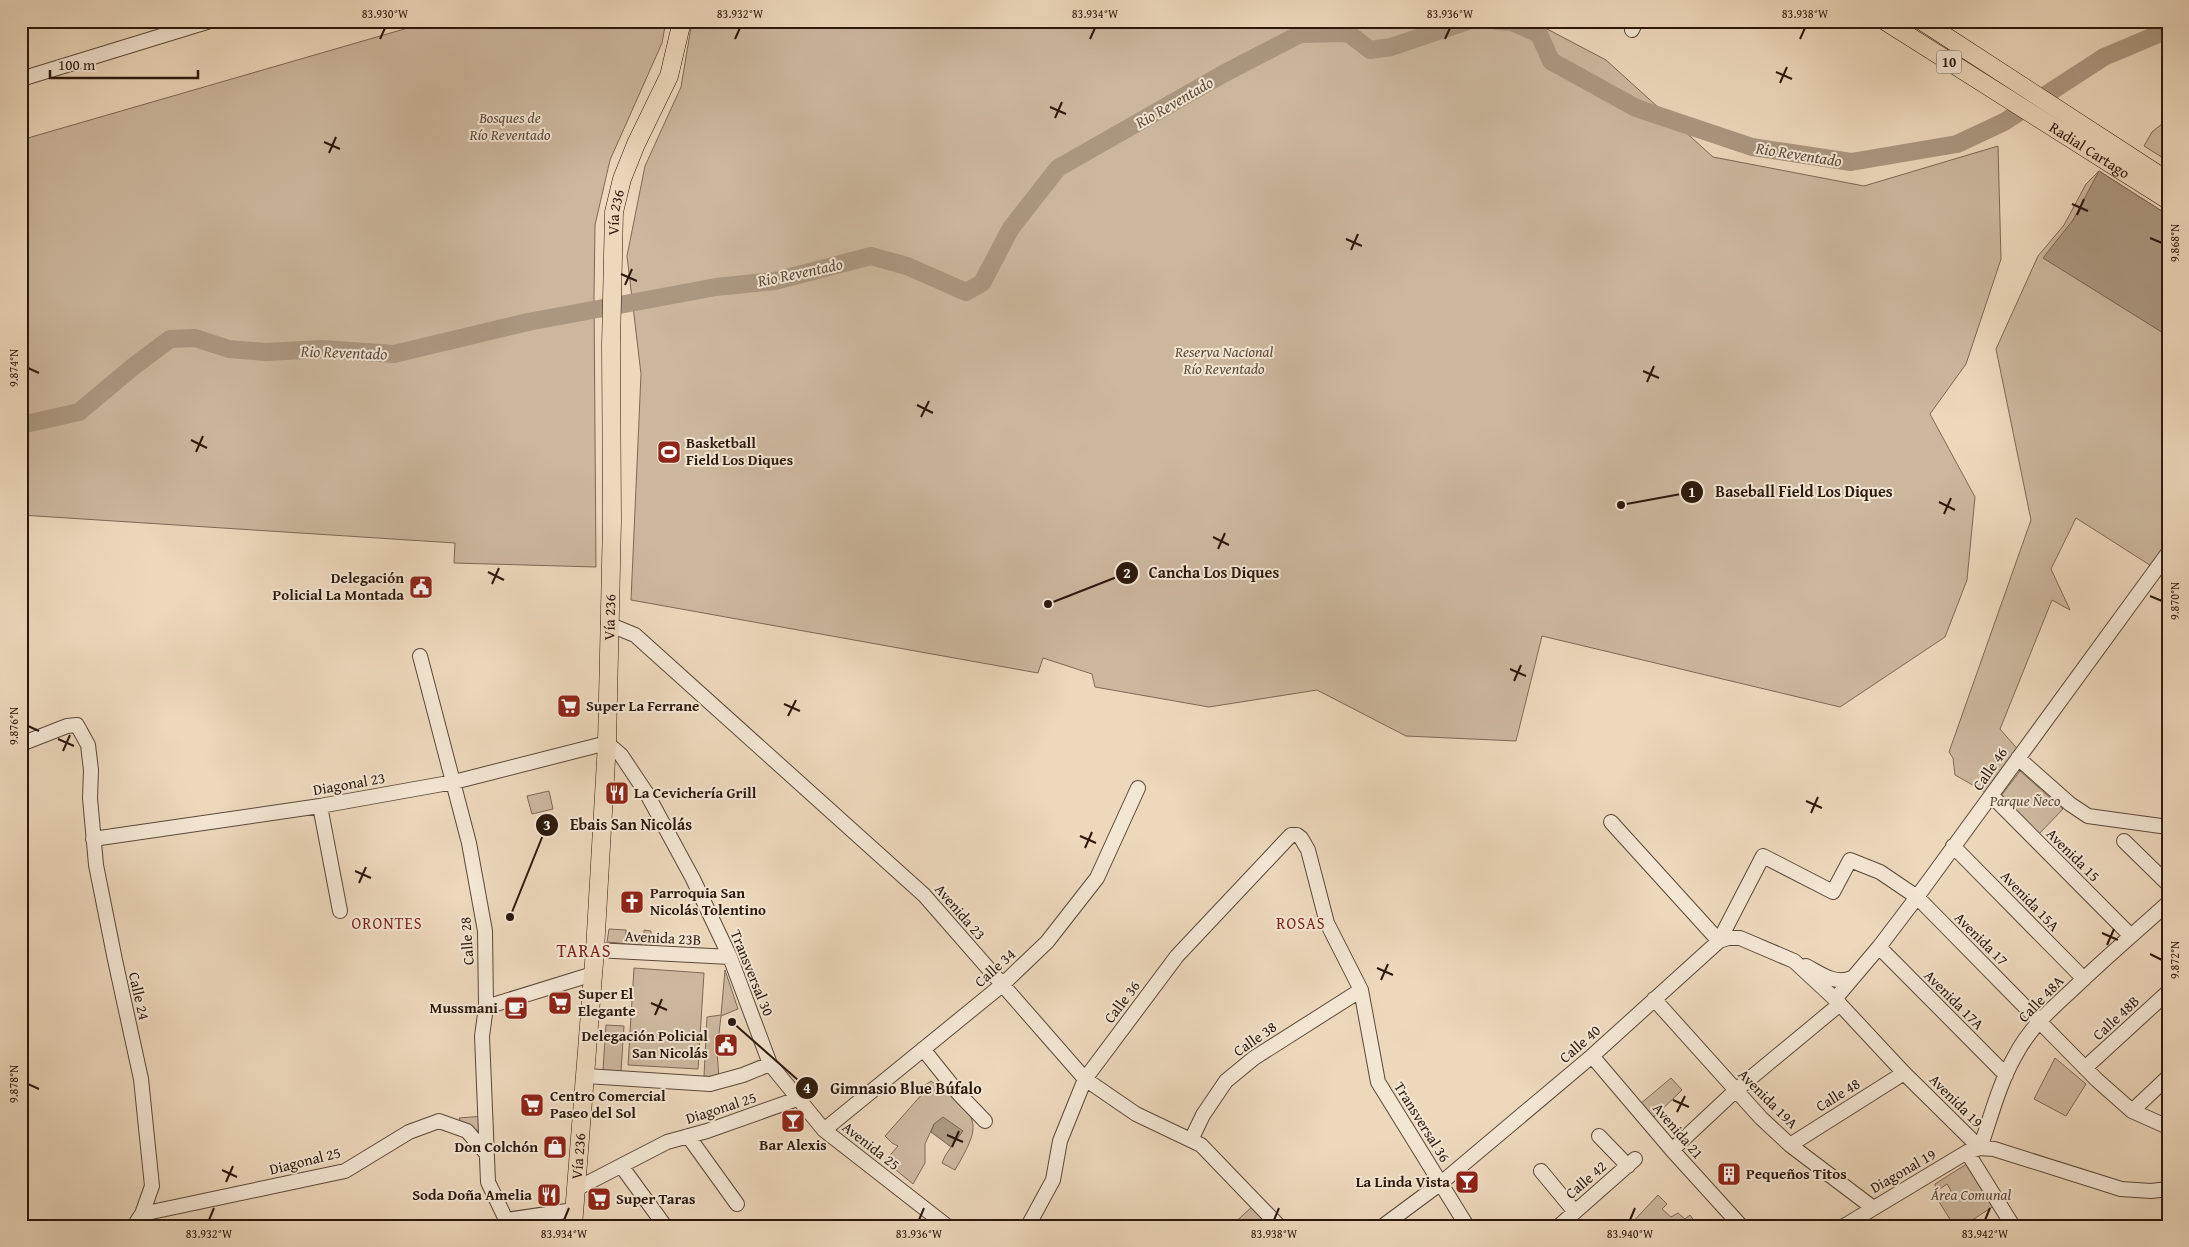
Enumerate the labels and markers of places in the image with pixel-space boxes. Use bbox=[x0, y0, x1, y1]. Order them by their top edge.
place label: Basketball Field Los Diques bbox=[686, 432, 793, 470]
sports icon: Basketball Field Los Diques bbox=[656, 439, 682, 465]
callout: Baseball Field Los Diques bbox=[1680, 476, 1902, 507]
callout: Cancha Los Diques bbox=[1114, 557, 1290, 588]
place label: Delegación Policial La Montada bbox=[273, 567, 404, 605]
public building icon: Delegación Policial La Montada bbox=[408, 574, 434, 600]
supermarket icon: Super La Ferrane bbox=[556, 693, 582, 719]
place label: Super La Ferrane bbox=[586, 695, 699, 716]
restaurant icon: La Cevichería Grill bbox=[604, 780, 630, 806]
place label: La Cevichería Grill bbox=[634, 782, 757, 803]
callout: Ebais San Nicolás bbox=[535, 809, 702, 840]
place label: Parroquia San Nicolás Tolentino bbox=[650, 882, 766, 920]
church icon: Parroquia San Nicolás Tolentino bbox=[619, 889, 645, 915]
place label: Super El Elegante bbox=[578, 983, 636, 1021]
supermarket icon: Super El Elegante bbox=[547, 990, 573, 1016]
cafe icon: Mussmani bbox=[503, 995, 529, 1021]
place label: Mussmani bbox=[430, 997, 498, 1018]
place label: Delegación Policial San Nicolás bbox=[582, 1025, 708, 1063]
public building icon: Delegación Policial San Nicolás bbox=[713, 1032, 739, 1058]
callout: Gimnasio Blue Búfalo bbox=[795, 1072, 992, 1103]
place label: Centro Comercial Paseo del Sol bbox=[550, 1085, 666, 1123]
supermarket icon: Centro Comercial Paseo del Sol bbox=[519, 1092, 545, 1118]
bar icon: Bar Alexis bbox=[780, 1108, 806, 1134]
shop icon: Don Colchón bbox=[542, 1134, 568, 1160]
place label: Bar Alexis bbox=[759, 1134, 827, 1155]
place label: Don Colchón bbox=[455, 1136, 538, 1157]
building icon: Pequeños Titos bbox=[1716, 1161, 1742, 1187]
place label: Pequeños Titos bbox=[1746, 1163, 1847, 1184]
bar icon: La Linda Vista bbox=[1454, 1169, 1480, 1195]
place label: La Linda Vista bbox=[1356, 1171, 1450, 1192]
restaurant icon: Soda Doña Amelia bbox=[536, 1182, 562, 1208]
place label: Soda Doña Amelia bbox=[412, 1184, 532, 1205]
supermarket icon: Super Taras bbox=[586, 1186, 612, 1212]
place label: Super Taras bbox=[616, 1188, 695, 1209]

